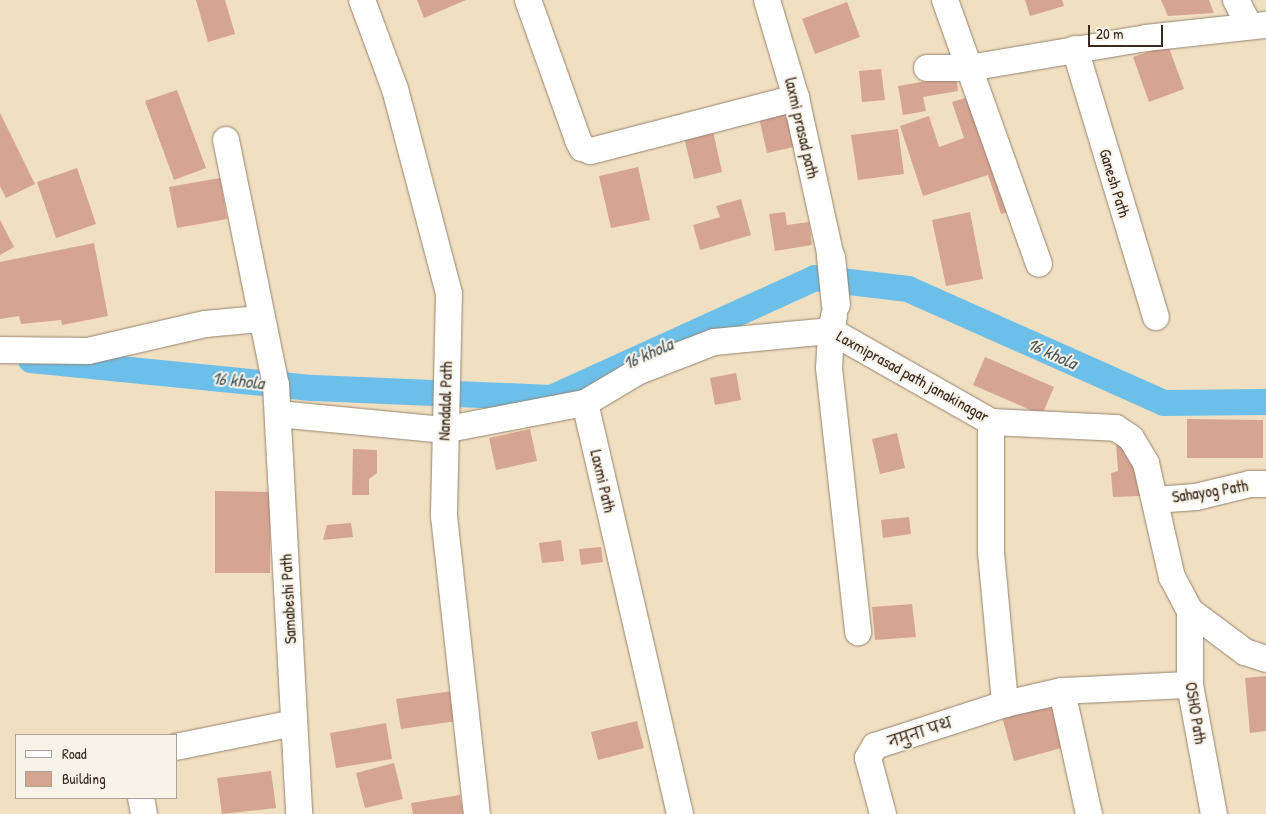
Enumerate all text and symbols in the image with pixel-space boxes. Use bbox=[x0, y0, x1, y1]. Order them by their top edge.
scale bar bbox=[1091, 15, 1166, 47]
text: 20 m bbox=[1096, 23, 1123, 44]
street label: laxmi prasad path bbox=[781, 76, 823, 180]
street label: Ganesh Path bbox=[1096, 147, 1134, 219]
street label: Laxmiprasad path janakinagar bbox=[833, 326, 993, 426]
water label: 16 khola bbox=[620, 334, 676, 374]
water label: 16 khola bbox=[1024, 334, 1080, 374]
street label: Nandalal Path bbox=[434, 361, 456, 441]
water label: 16 khola bbox=[211, 368, 265, 394]
street label: Laxmi Path bbox=[586, 448, 620, 514]
street label: Sahayog Path bbox=[1171, 476, 1249, 506]
street label: Samabeshi Path bbox=[276, 554, 300, 644]
street label: OSHO Path bbox=[1182, 681, 1210, 745]
street label: नमुना पथ bbox=[886, 713, 954, 751]
legend bbox=[15, 734, 178, 799]
text: Road bbox=[62, 743, 87, 764]
text: Building bbox=[62, 768, 106, 789]

